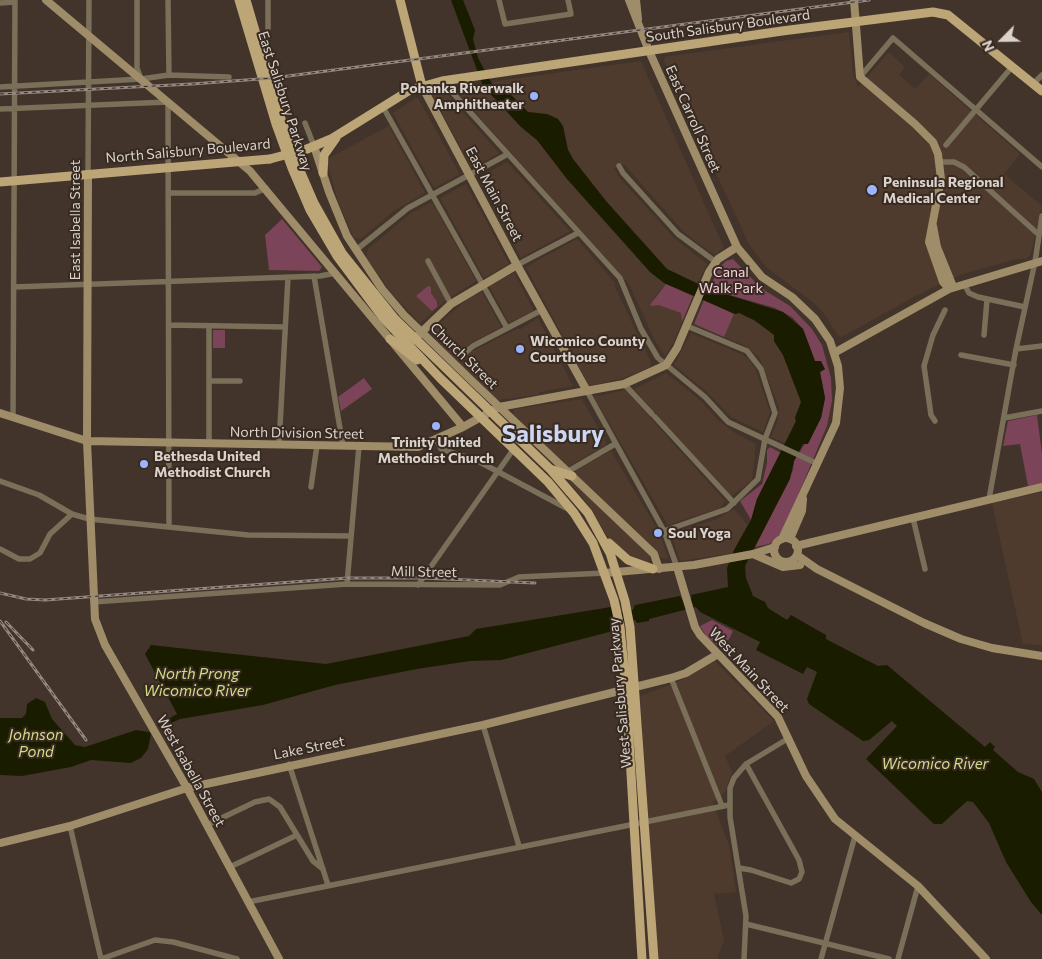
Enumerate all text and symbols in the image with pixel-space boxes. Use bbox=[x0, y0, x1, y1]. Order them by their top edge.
street label: South Salisbury Boulevard bbox=[645, 6, 811, 46]
north arrow bbox=[977, 15, 1027, 65]
street label: East Salisbury Parkway bbox=[254, 29, 316, 173]
text: N bbox=[978, 38, 998, 54]
street label: East Carroll Street bbox=[662, 63, 724, 175]
place label: Pohanka Riverwalk Amphitheater bbox=[400, 80, 524, 112]
marker: Pohanka Riverwalk Amphitheater bbox=[528, 90, 540, 102]
street label: North Salisbury Boulevard bbox=[105, 135, 271, 167]
street label: East Main Street bbox=[462, 144, 526, 244]
street label: East Isabella Street bbox=[67, 160, 83, 280]
place label: Peninsula Regional Medical Center bbox=[883, 174, 1004, 206]
marker: Peninsula Regional Medical Center bbox=[865, 183, 879, 197]
park label: Canal Walk Park bbox=[699, 264, 763, 296]
street label: Church Street bbox=[427, 319, 501, 393]
place label: Wicomico County Courthouse bbox=[530, 333, 645, 366]
marker: Wicomico County Courthouse bbox=[514, 343, 526, 355]
marker: Trinity United Methodist Church bbox=[430, 420, 442, 432]
district label: Salisbury bbox=[502, 420, 604, 448]
street label: North Division Street bbox=[230, 423, 364, 443]
place label: Trinity United Methodist Church bbox=[378, 434, 494, 467]
place label: Bethesda United Methodist Church bbox=[154, 448, 270, 481]
marker: Bethesda United Methodist Church bbox=[138, 458, 150, 470]
place label: Soul Yoga bbox=[668, 525, 731, 541]
marker: Soul Yoga bbox=[652, 527, 664, 539]
street label: Mill Street bbox=[391, 563, 457, 581]
street label: West Salisbury Parkway bbox=[605, 617, 635, 769]
street label: West Main Street bbox=[705, 624, 793, 716]
water label: North Prong Wicomico River bbox=[143, 665, 251, 700]
street label: West Isabella Street bbox=[153, 712, 229, 830]
water label: Johnson Pond bbox=[9, 726, 63, 761]
street label: Lake Street bbox=[272, 733, 346, 763]
water label: Wicomico River bbox=[881, 755, 989, 773]

